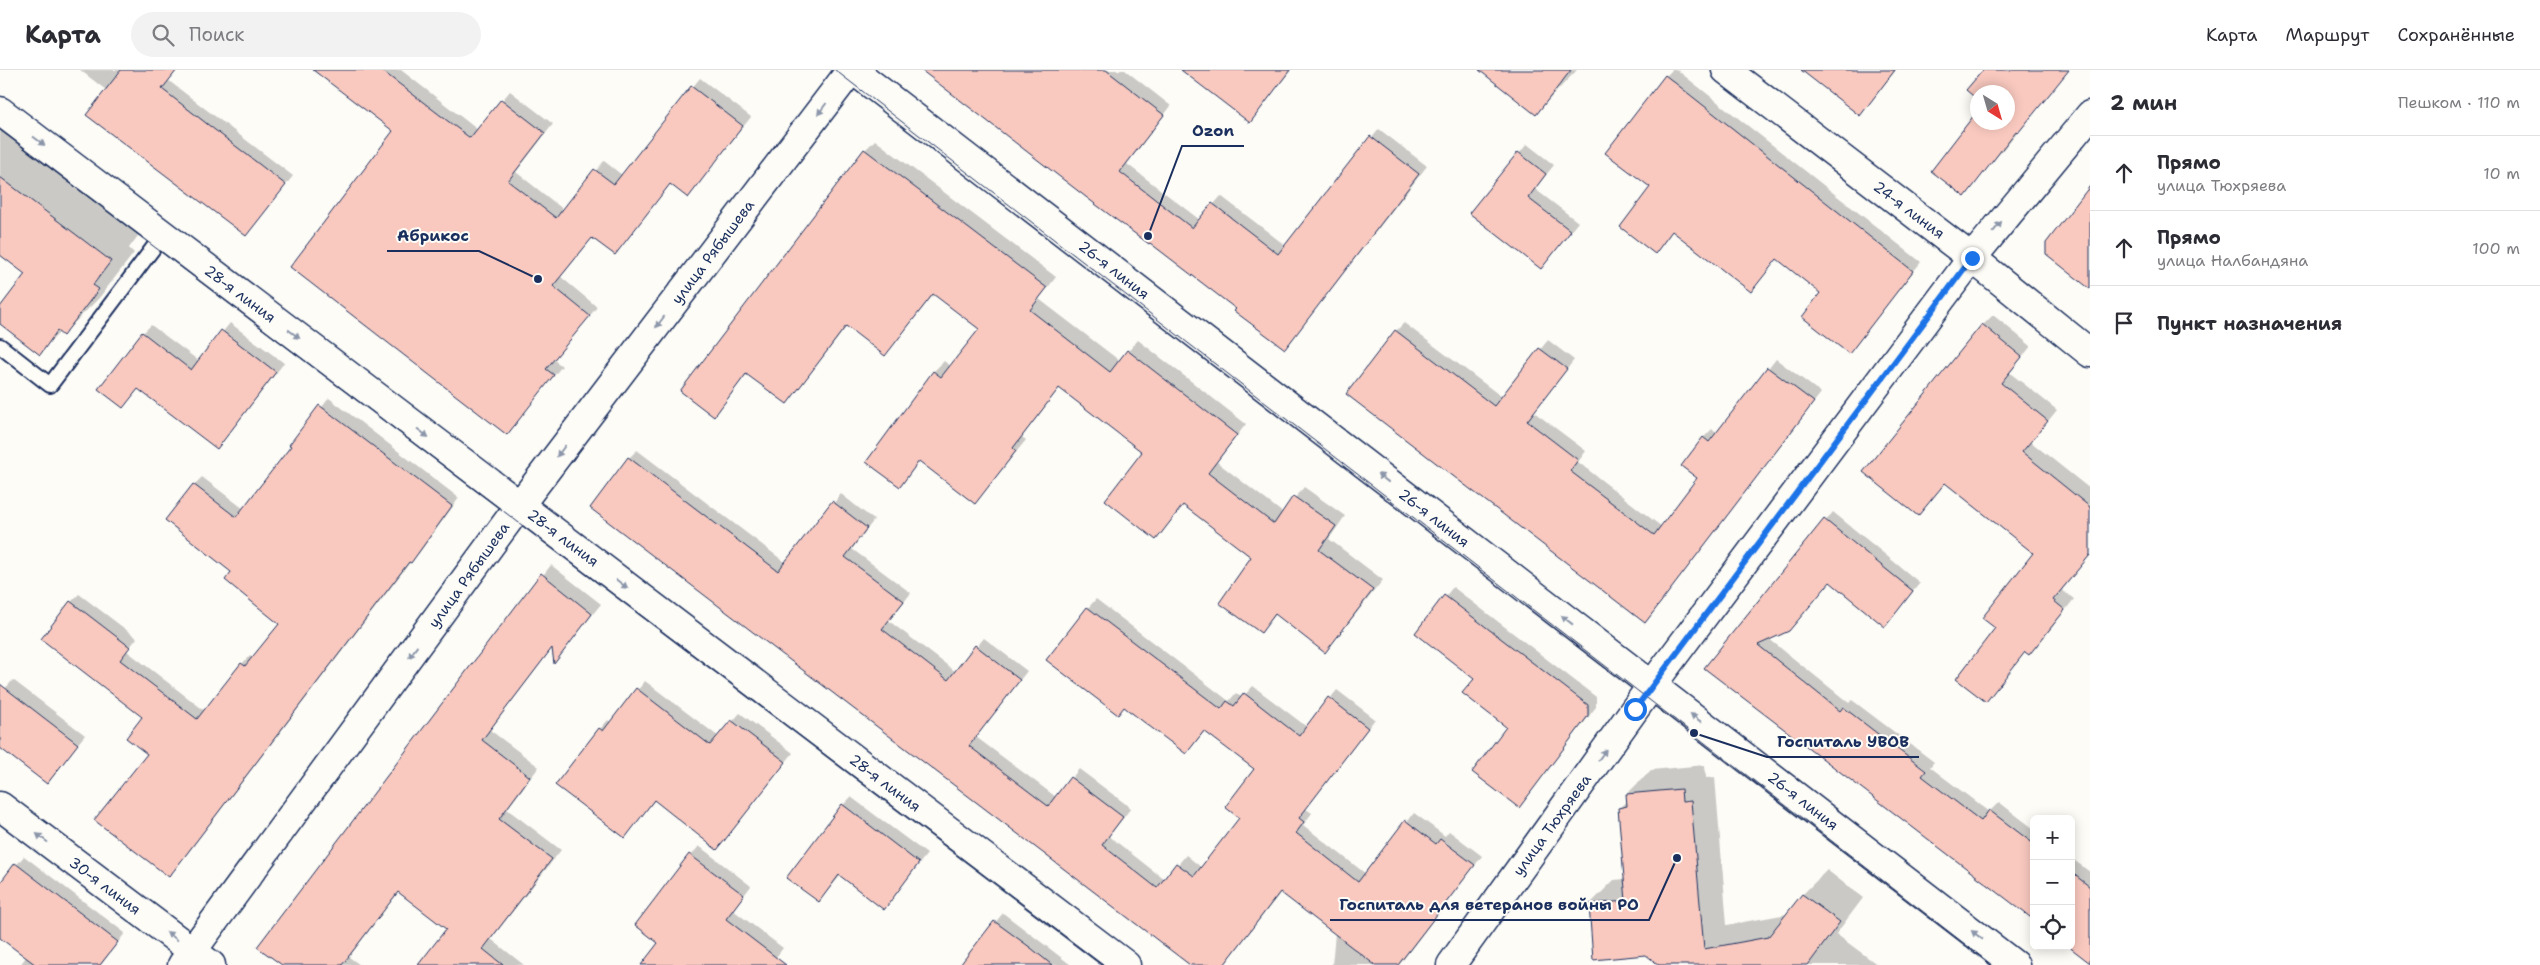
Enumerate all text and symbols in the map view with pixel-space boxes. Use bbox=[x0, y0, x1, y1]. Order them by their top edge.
search box bbox=[131, 12, 481, 57]
text: Карта bbox=[25, 19, 101, 51]
icon: search bbox=[149, 21, 177, 49]
text: Поиск bbox=[189, 22, 244, 47]
text: Карта bbox=[2206, 23, 2257, 47]
text: Маршрут bbox=[2285, 23, 2369, 47]
text: Сохранённые bbox=[2397, 23, 2515, 47]
north arrow bbox=[1970, 85, 2015, 130]
text: 2 мин bbox=[2110, 89, 2177, 117]
text: Пешком · 110 m bbox=[2398, 92, 2520, 113]
one-way arrow bbox=[816, 102, 827, 115]
callout: Ozon bbox=[1182, 115, 1244, 146]
text: Ozon bbox=[1192, 120, 1234, 141]
one-way arrow bbox=[32, 135, 45, 146]
text: Прямо bbox=[2157, 150, 2221, 175]
icon: ahead bbox=[2110, 159, 2138, 187]
text: 10 m bbox=[2483, 163, 2520, 184]
text: улица Тюхряева bbox=[2157, 175, 2286, 196]
street label: 24-я линия bbox=[1869, 177, 1949, 243]
street label: улица Рябышева bbox=[667, 195, 759, 308]
callout: Абрикос bbox=[387, 220, 479, 251]
one-way arrow bbox=[1992, 221, 2003, 234]
text: Абрикос bbox=[397, 225, 469, 246]
text: Прямо bbox=[2157, 225, 2221, 250]
icon: ahead bbox=[2110, 234, 2138, 262]
street label: 26-я линия bbox=[1075, 236, 1153, 304]
text: 100 m bbox=[2472, 238, 2520, 259]
route end bbox=[1961, 247, 1984, 270]
text: улица Налбандяна bbox=[2157, 250, 2308, 271]
street label: 28-я линия bbox=[200, 261, 280, 327]
icon: arrive bbox=[2110, 309, 2138, 337]
text: Пункт назначения bbox=[2157, 311, 2342, 336]
one-way arrow bbox=[654, 315, 665, 328]
one-way arrow bbox=[287, 329, 300, 340]
one-way arrow bbox=[416, 427, 429, 438]
one-way arrow bbox=[556, 444, 567, 457]
one-way arrow bbox=[1376, 472, 1389, 483]
street label: 26-я линия bbox=[1395, 484, 1473, 552]
street label: 28-я линия bbox=[523, 505, 603, 571]
street label: улица Рябышева bbox=[424, 518, 514, 632]
one-way arrow bbox=[615, 578, 628, 589]
one-way arrow bbox=[1561, 614, 1574, 625]
one-way arrow bbox=[407, 645, 418, 658]
route start bbox=[1624, 698, 1647, 721]
one-way arrow bbox=[1690, 713, 1703, 724]
callout: Госпиталь УВОВ bbox=[1767, 726, 1919, 757]
text: Госпиталь УВОВ bbox=[1777, 731, 1909, 752]
one-way arrow bbox=[1597, 748, 1607, 761]
street label: 28-я линия bbox=[845, 750, 925, 816]
street label: 26-я линия bbox=[1764, 767, 1842, 835]
street label: улица Тюхряева bbox=[1508, 770, 1596, 880]
map controls bbox=[2030, 815, 2075, 950]
button: + bbox=[2030, 815, 2075, 860]
one-way arrow bbox=[35, 833, 49, 843]
street label: 30-я линия bbox=[65, 852, 145, 920]
button: − bbox=[2030, 860, 2075, 905]
callout: Госпиталь для ветеранов войны РО bbox=[1330, 889, 1649, 920]
text: Госпиталь для ветеранов войны РО bbox=[1339, 894, 1639, 915]
button: locate bbox=[2030, 905, 2075, 950]
one-way arrow bbox=[166, 930, 179, 941]
one-way arrow bbox=[1971, 930, 1984, 941]

